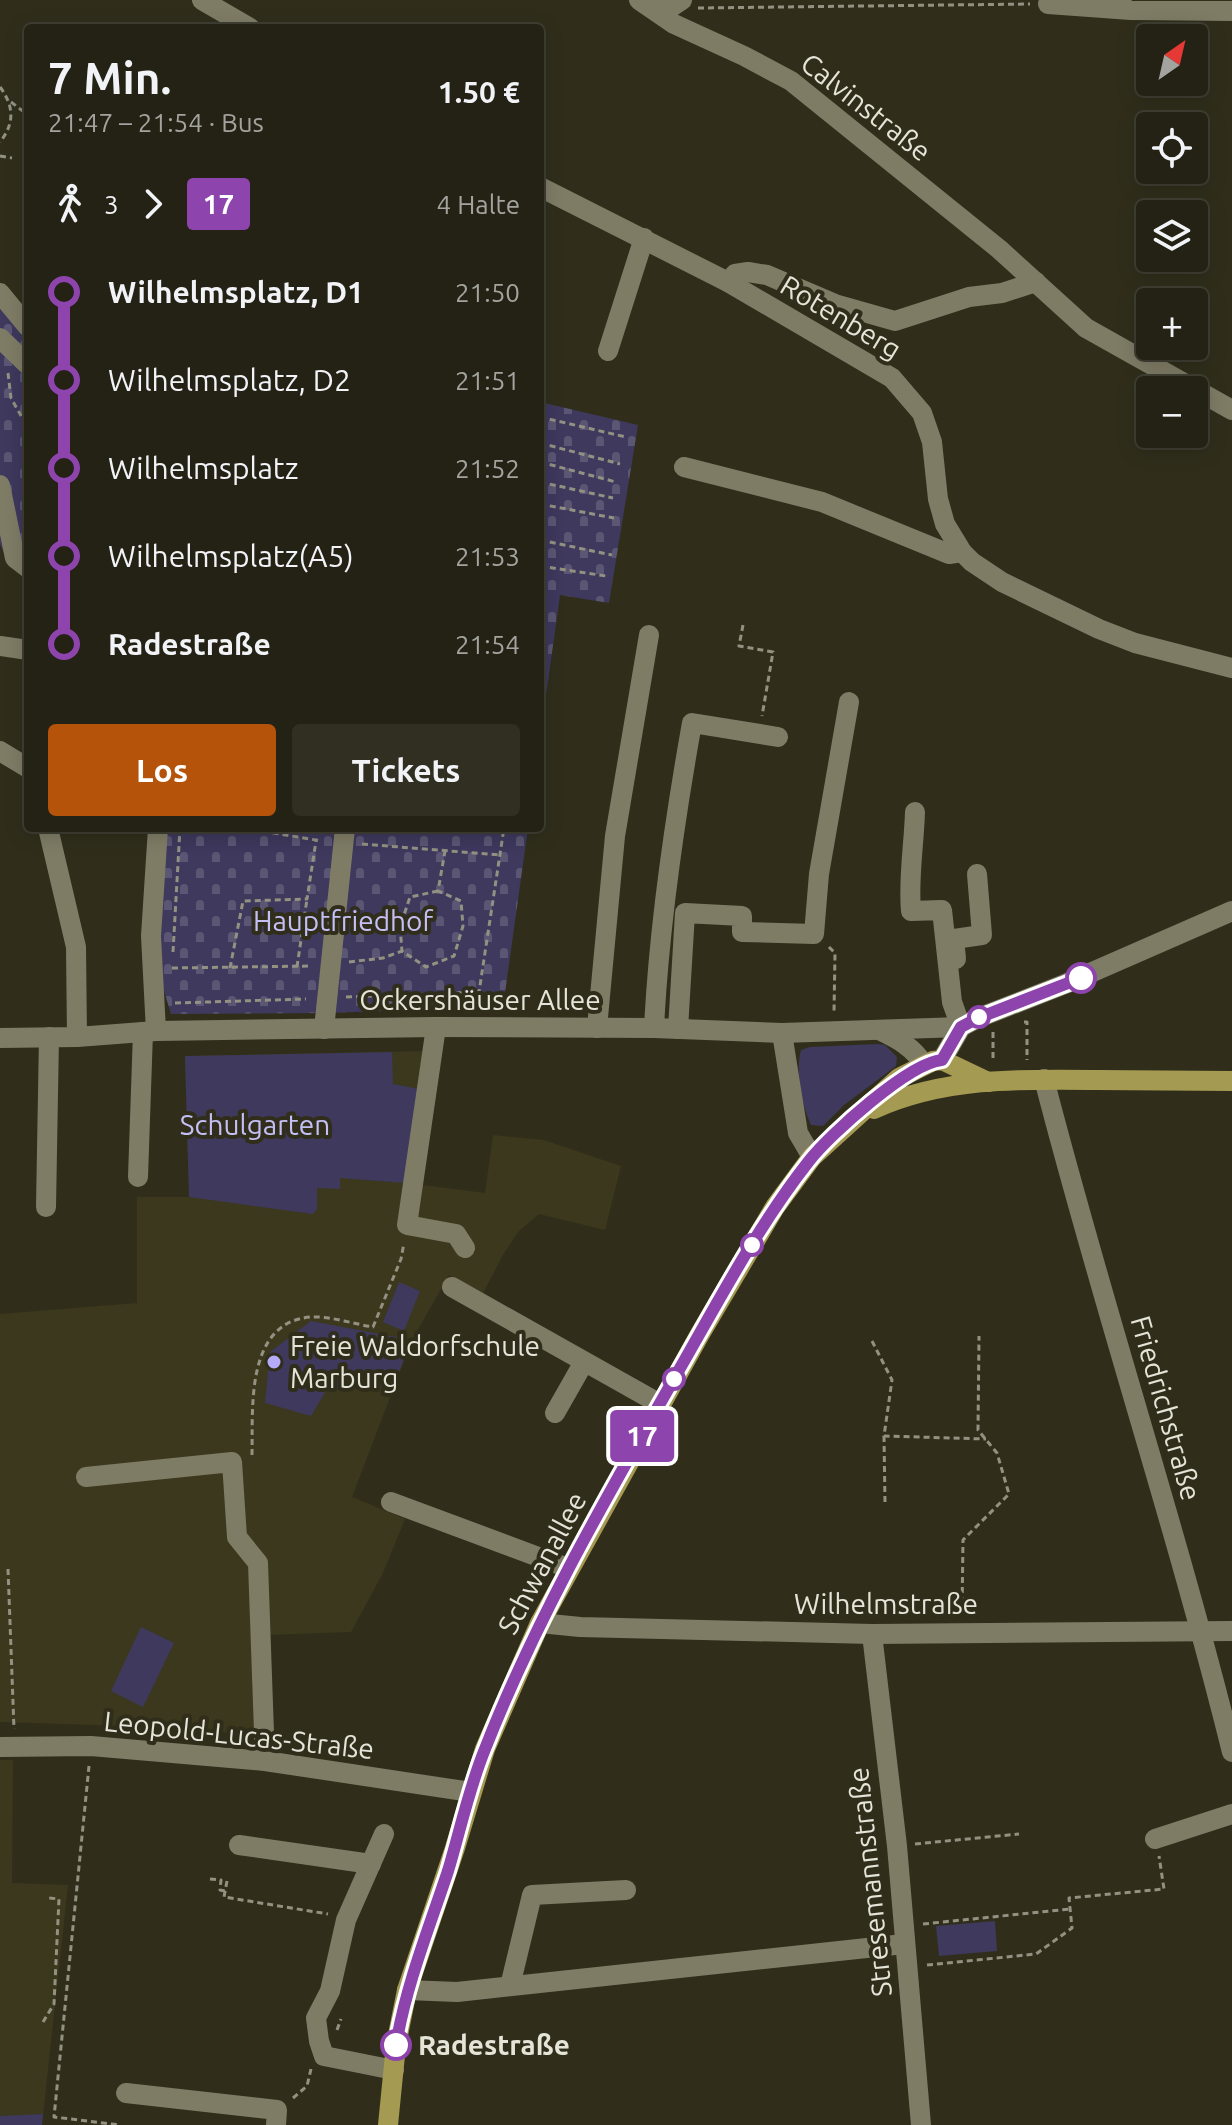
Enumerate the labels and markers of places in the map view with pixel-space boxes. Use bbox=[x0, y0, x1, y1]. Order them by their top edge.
unlabelled marker bbox=[1066, 963, 1096, 993]
unlabelled marker bbox=[968, 1006, 990, 1028]
unlabelled marker bbox=[741, 1234, 763, 1256]
place label: Freie Waldorfschule Marburg bbox=[290, 1330, 540, 1393]
marker: Freie Waldorfschule Marburg bbox=[265, 1353, 283, 1371]
unlabelled marker bbox=[663, 1368, 685, 1390]
place label: Radestraße bbox=[418, 2029, 570, 2060]
marker: Radestraße bbox=[381, 2030, 411, 2060]

